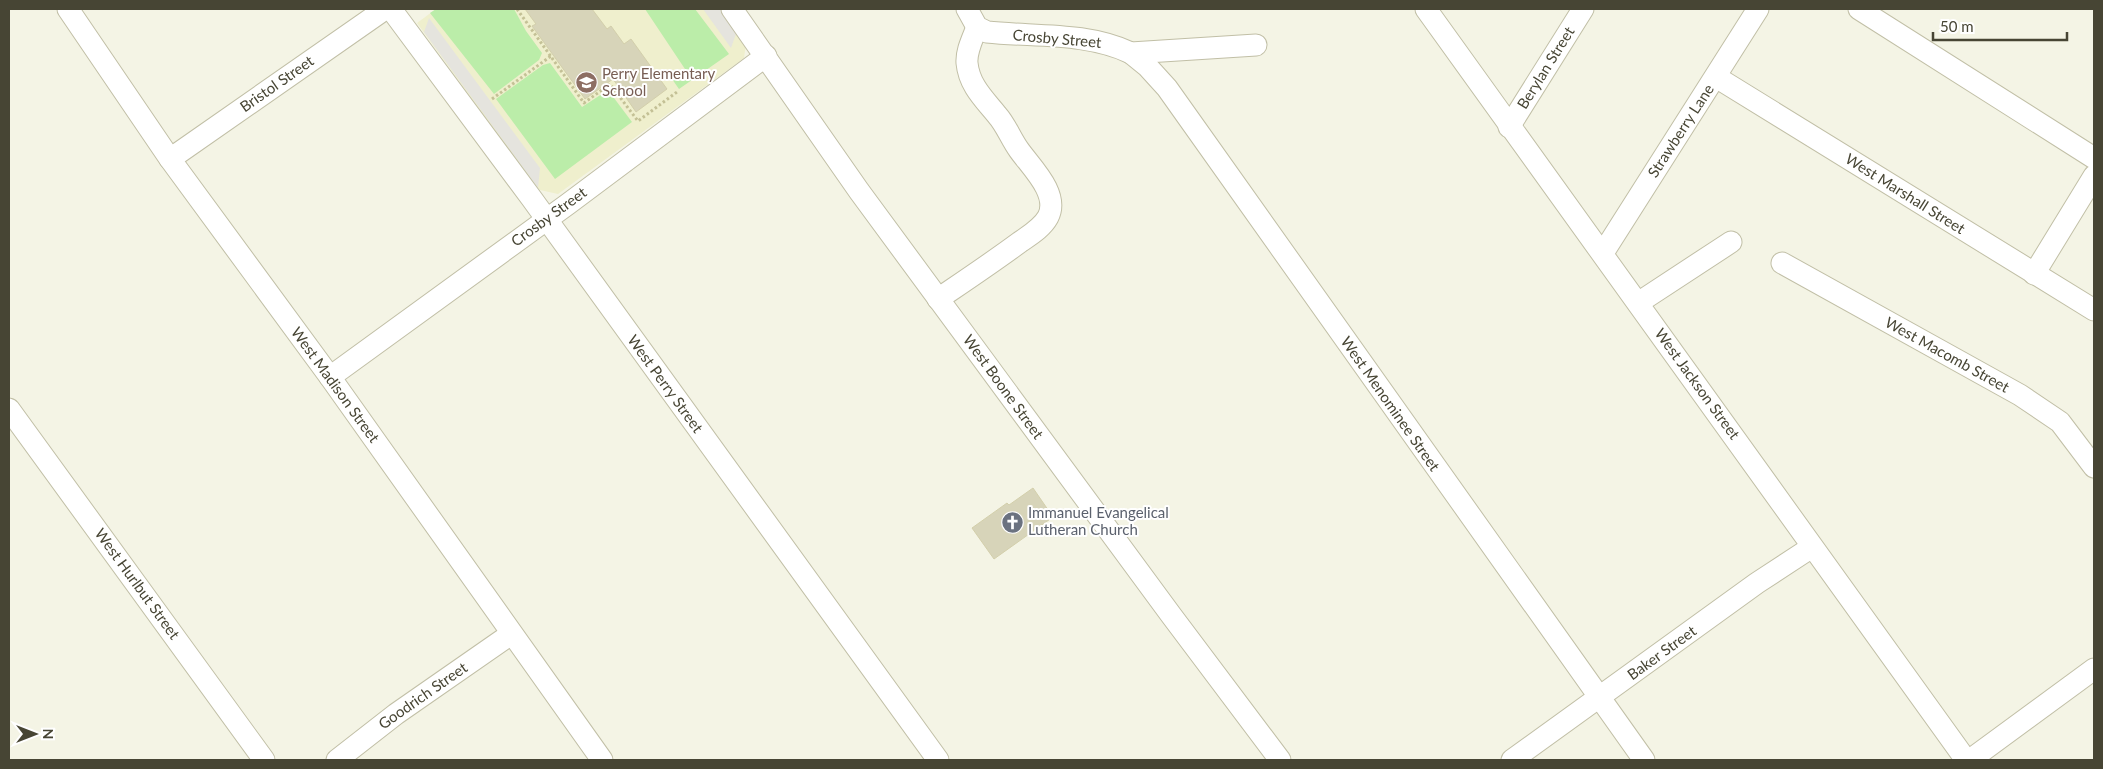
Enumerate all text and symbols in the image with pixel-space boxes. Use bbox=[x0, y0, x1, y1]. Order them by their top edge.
scale bar bbox=[1933, 10, 2067, 42]
text: 50 m bbox=[1940, 17, 1974, 35]
street label: Berylan Street bbox=[1513, 23, 1578, 112]
street label: Crosby Street bbox=[1012, 25, 1103, 51]
street label: Bristol Street bbox=[236, 51, 317, 115]
place label: Perry Elementary School bbox=[602, 64, 716, 99]
school or university icon: Perry Elementary School bbox=[574, 71, 598, 95]
street label: Strawberry Lane bbox=[1643, 80, 1717, 180]
street label: West Marshall Street bbox=[1842, 149, 1969, 238]
street label: Crosby Street bbox=[507, 182, 590, 250]
street label: West Macomb Street bbox=[1882, 313, 2013, 396]
street label: West Madison Street bbox=[288, 323, 384, 446]
street label: West Jackson Street bbox=[1651, 324, 1744, 443]
street label: West Perry Street bbox=[624, 331, 708, 436]
street label: West Boone Street bbox=[960, 331, 1048, 443]
street label: West Menominee Street bbox=[1337, 333, 1445, 475]
place label: Immanuel Evangelical Lutheran Church bbox=[1028, 503, 1169, 538]
church icon: Immanuel Evangelical Lutheran Church bbox=[1000, 510, 1024, 534]
street label: West Hurlbut Street bbox=[92, 525, 184, 643]
street label: Baker Street bbox=[1624, 621, 1700, 683]
street label: Goodrich Street bbox=[375, 658, 471, 732]
north arrow bbox=[10, 709, 60, 759]
text: N bbox=[40, 729, 57, 739]

